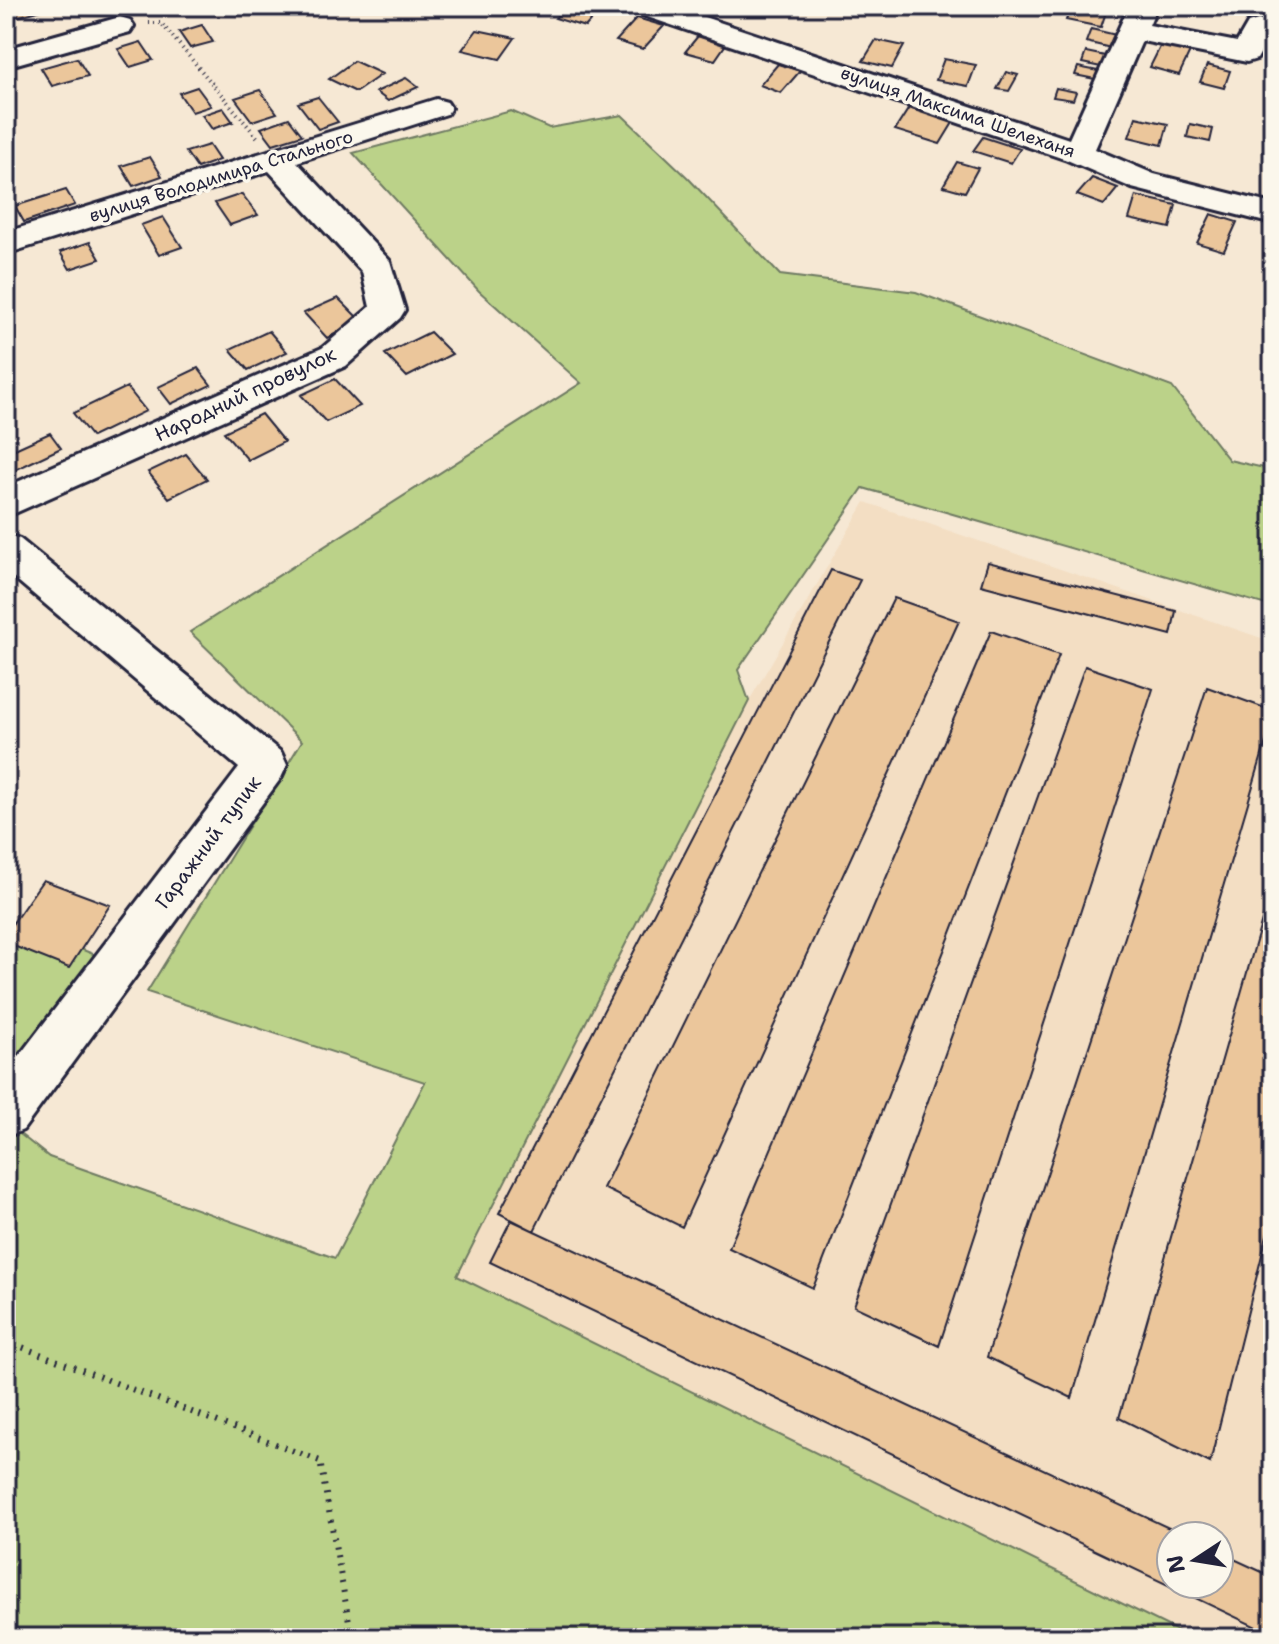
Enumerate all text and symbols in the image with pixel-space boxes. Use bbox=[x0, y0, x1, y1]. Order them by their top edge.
street label: вулиця Максима Шелеханя bbox=[837, 61, 1079, 163]
street label: вулиця Володимира Стального bbox=[86, 124, 356, 228]
street label: Народний провулок bbox=[150, 340, 340, 447]
street label: Гаражний тупик bbox=[149, 770, 267, 914]
north arrow bbox=[1155, 1520, 1235, 1600]
text: N bbox=[1160, 1553, 1192, 1576]

